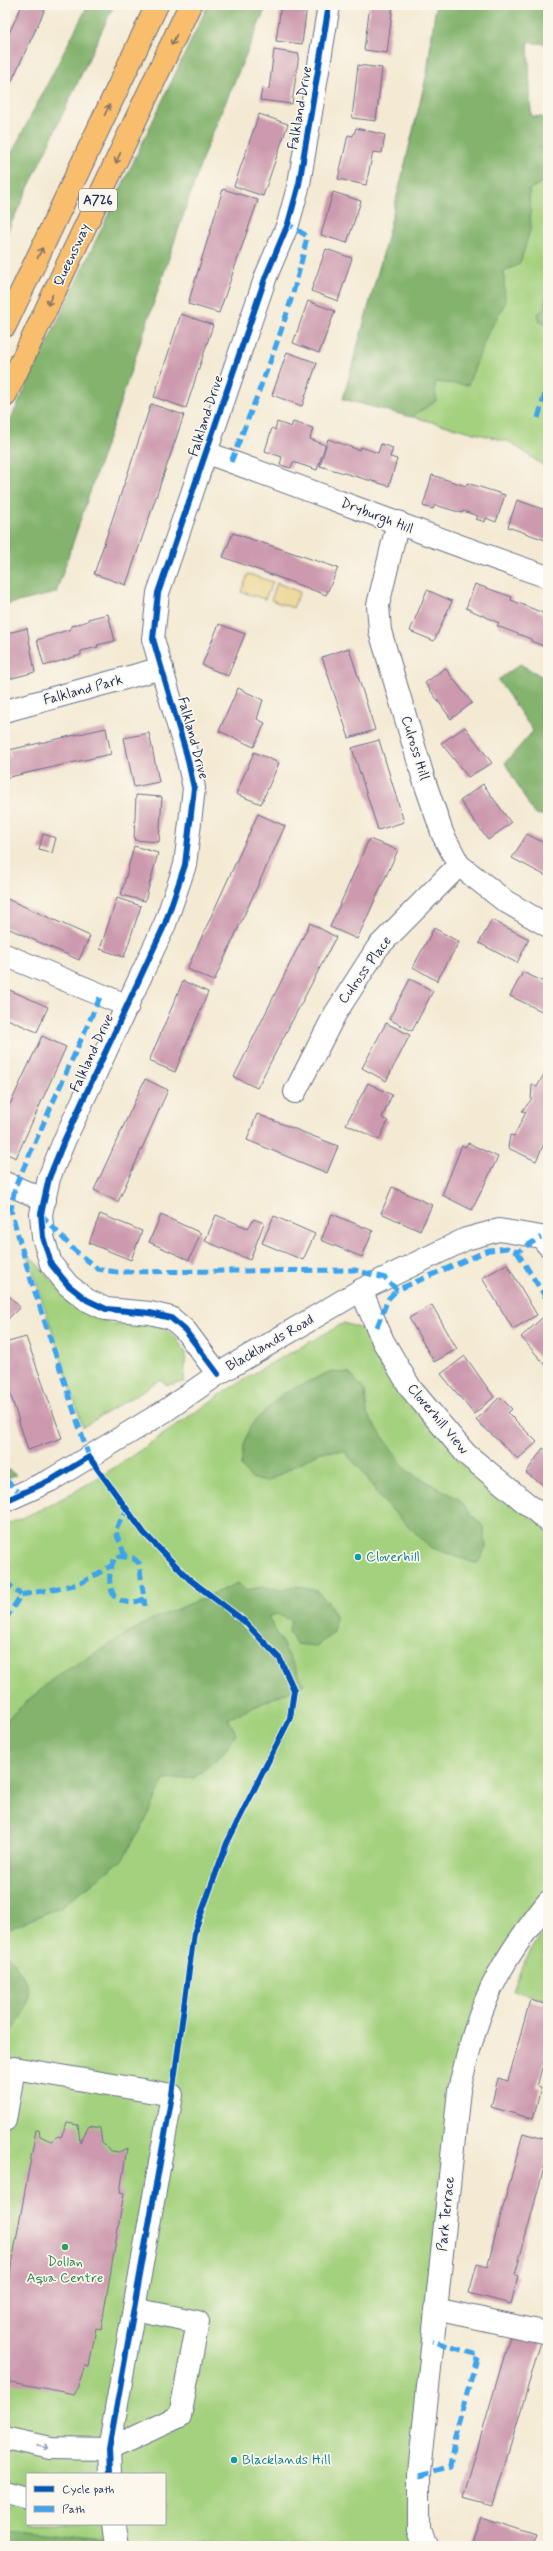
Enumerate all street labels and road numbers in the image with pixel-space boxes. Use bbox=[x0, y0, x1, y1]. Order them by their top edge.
street label: Falkland Drive bbox=[284, 65, 316, 151]
road number: A726 bbox=[79, 189, 117, 211]
street label: Queensway bbox=[50, 221, 94, 289]
street label: Falkland Drive bbox=[184, 373, 228, 459]
street label: Dryburgh Hill bbox=[338, 494, 416, 539]
street label: Falkland Park bbox=[41, 671, 125, 709]
street label: Falkland Drive bbox=[173, 695, 213, 781]
street label: Culross Hill bbox=[397, 714, 433, 782]
street label: Culross Place bbox=[334, 932, 396, 1008]
street label: Falkland Drive bbox=[66, 1011, 118, 1095]
street label: Blacklands Road bbox=[223, 1311, 317, 1375]
street label: Cloverhill View bbox=[403, 1380, 473, 1458]
street label: Park Terrace bbox=[433, 2175, 459, 2252]

